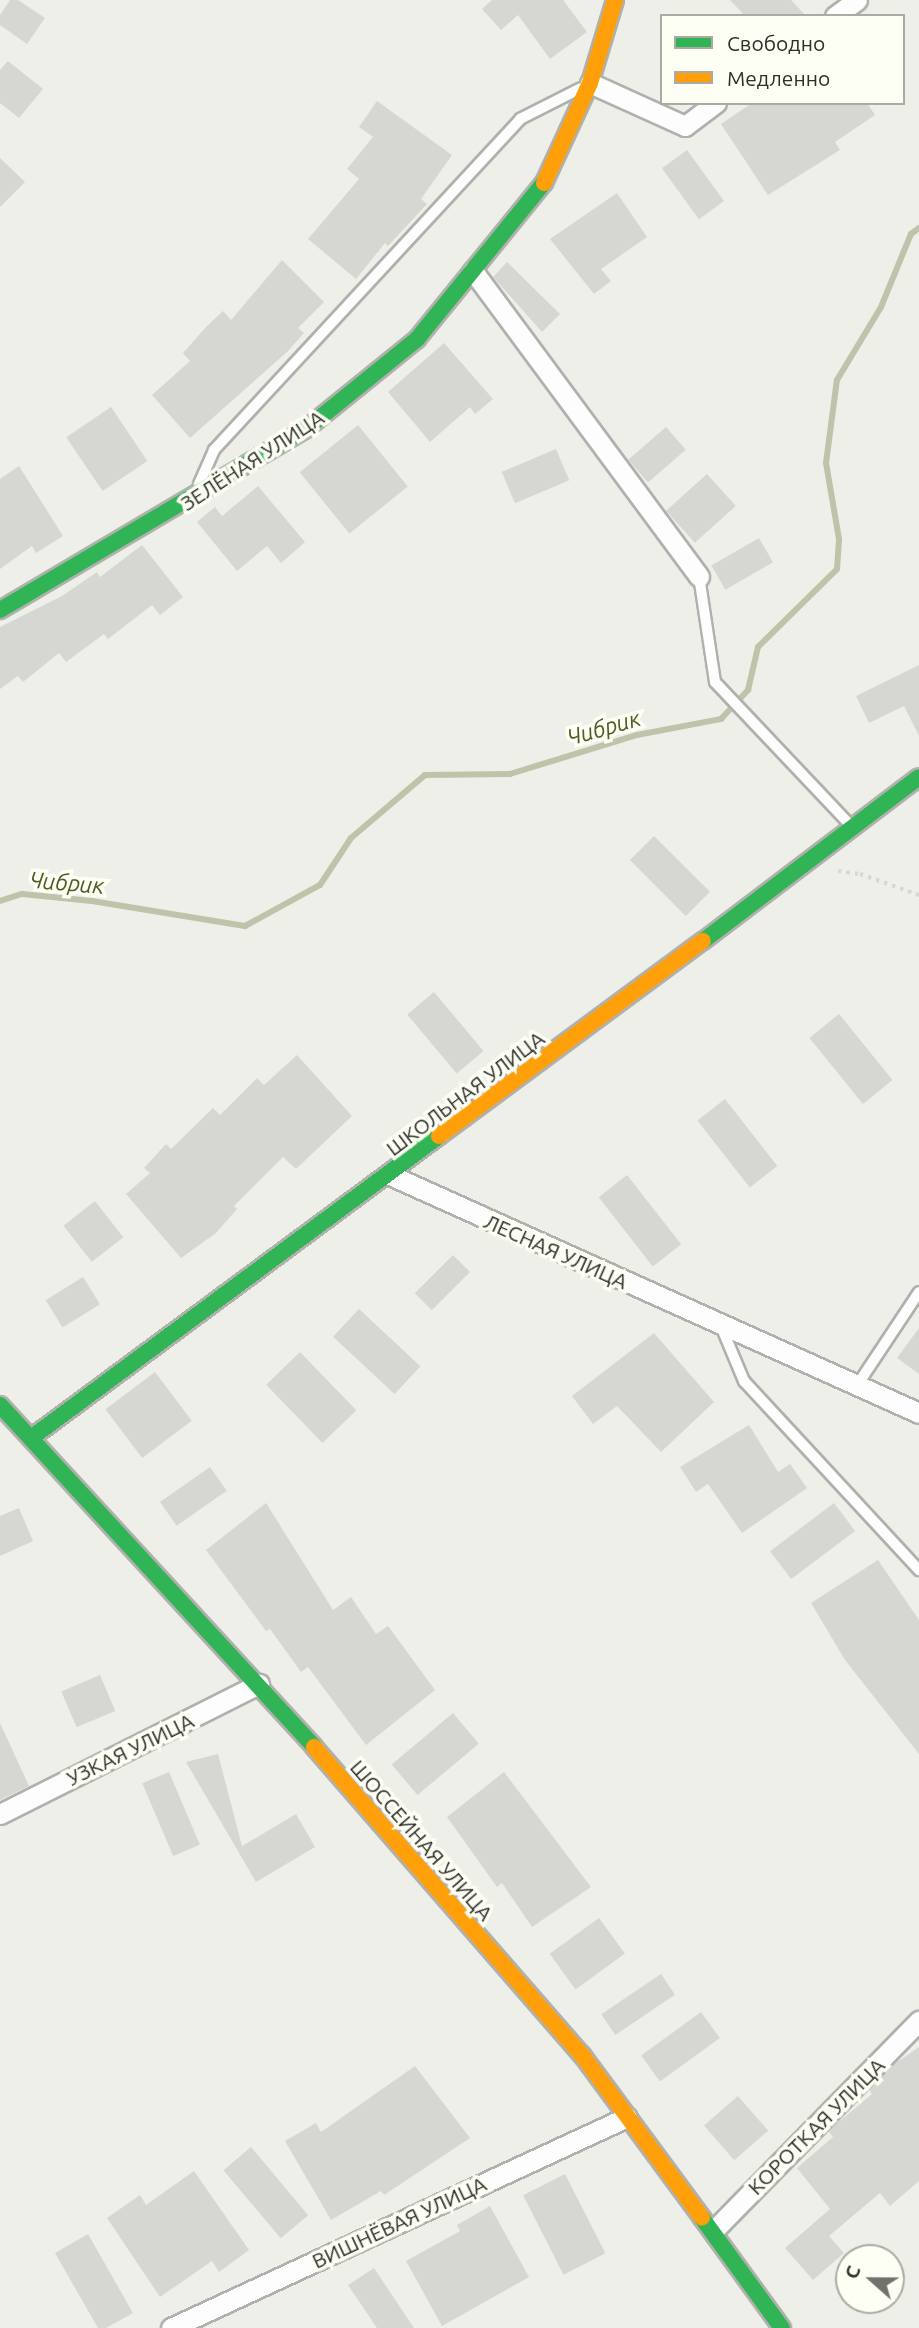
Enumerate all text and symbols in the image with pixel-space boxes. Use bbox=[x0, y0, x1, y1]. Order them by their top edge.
legend bbox=[660, 14, 905, 105]
text: Свободно bbox=[727, 31, 825, 55]
text: Медленно bbox=[727, 66, 830, 90]
street label: ЗЕЛЁНАЯ УЛИЦА bbox=[176, 404, 328, 516]
water label: Чибрик bbox=[564, 704, 644, 752]
water label: Чибрик bbox=[28, 866, 106, 900]
street label: ШКОЛЬНАЯ УЛИЦА bbox=[381, 1025, 549, 1161]
street label: ЛЕСНАЯ УЛИЦА bbox=[480, 1208, 632, 1294]
street label: УЗКАЯ УЛИЦА bbox=[62, 1707, 198, 1791]
street label: ШОССЕЙНАЯ УЛИЦА bbox=[345, 1754, 499, 1926]
street label: КОРОТКАЯ УЛИЦА bbox=[742, 2052, 890, 2200]
street label: ВИШНЁВАЯ УЛИЦА bbox=[308, 2171, 490, 2273]
north arrow bbox=[835, 2244, 905, 2314]
text: С bbox=[840, 2263, 865, 2282]

